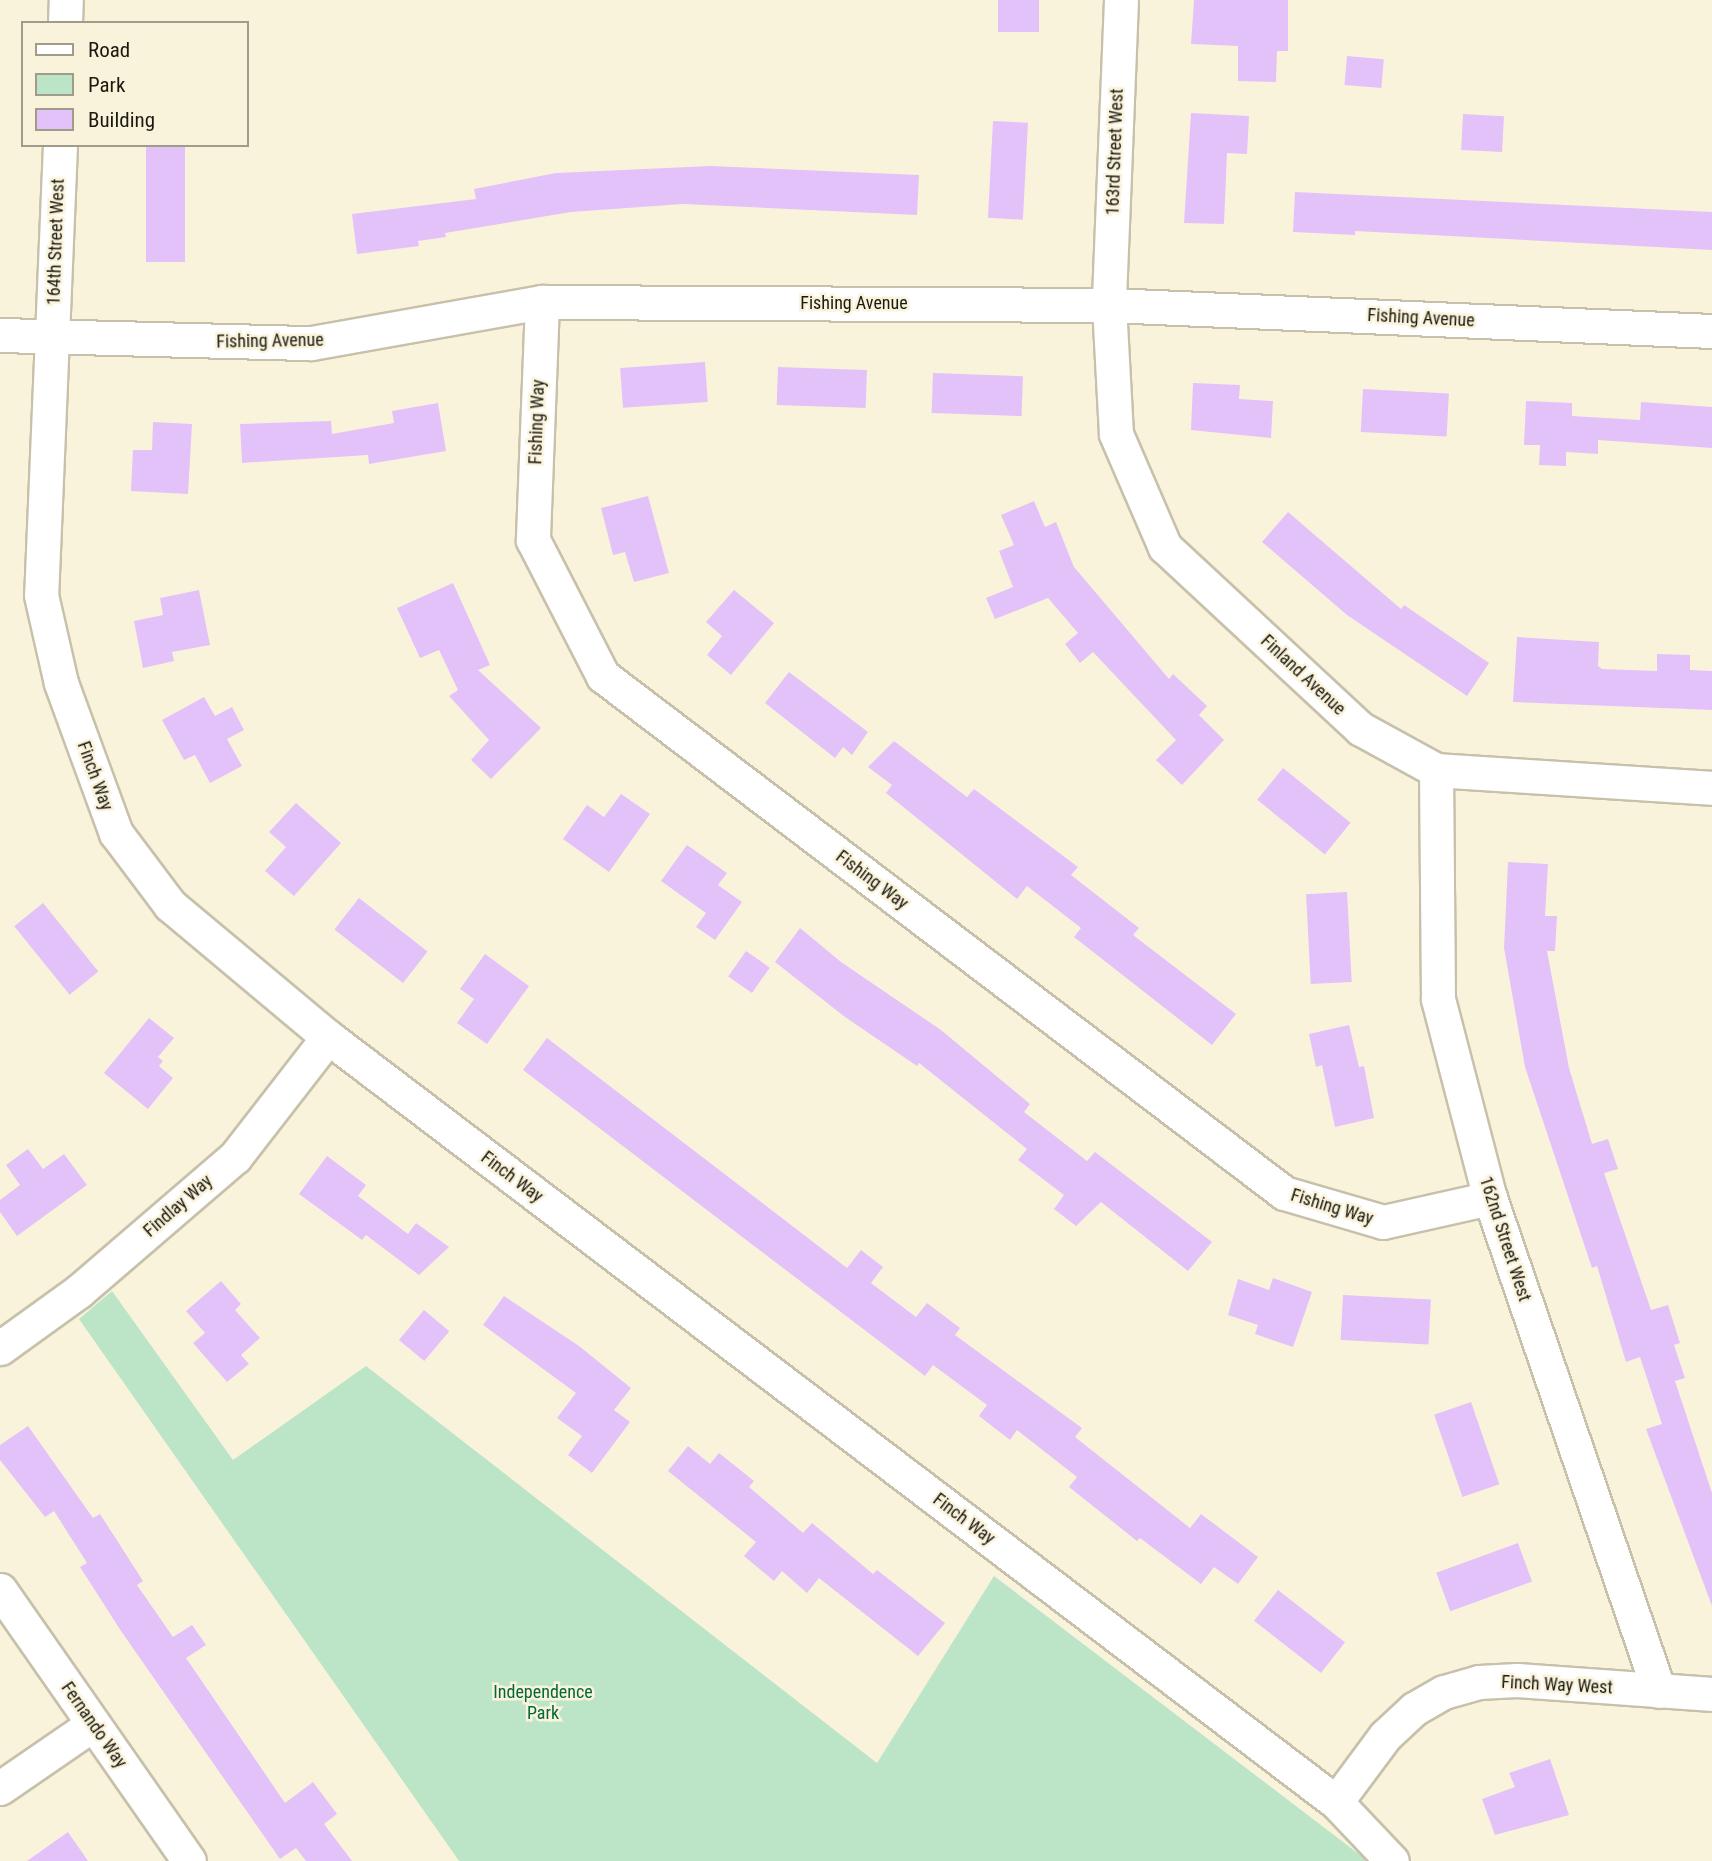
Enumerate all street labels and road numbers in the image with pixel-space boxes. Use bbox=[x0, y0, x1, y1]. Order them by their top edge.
street label: 163rd Street West bbox=[1102, 88, 1128, 216]
street label: 164th Street West bbox=[43, 178, 69, 306]
street label: Fishing Avenue bbox=[800, 292, 908, 314]
street label: Fishing Avenue bbox=[1367, 304, 1475, 332]
street label: Fishing Avenue bbox=[216, 329, 324, 353]
street label: Fishing Way bbox=[525, 379, 549, 465]
street label: Finland Avenue bbox=[1256, 630, 1350, 720]
street label: Finch Way bbox=[73, 738, 117, 814]
street label: Fishing Way bbox=[832, 846, 912, 914]
street label: Finch Way bbox=[477, 1147, 547, 1207]
street label: Findlay Way bbox=[139, 1170, 217, 1242]
street label: 162nd Street West bbox=[1475, 1174, 1535, 1304]
street label: Fishing Way bbox=[1288, 1184, 1376, 1230]
street label: Finch Way bbox=[929, 1489, 999, 1549]
street label: Finch Way West bbox=[1501, 1671, 1613, 1699]
street label: Fernando Way bbox=[56, 1678, 132, 1772]

